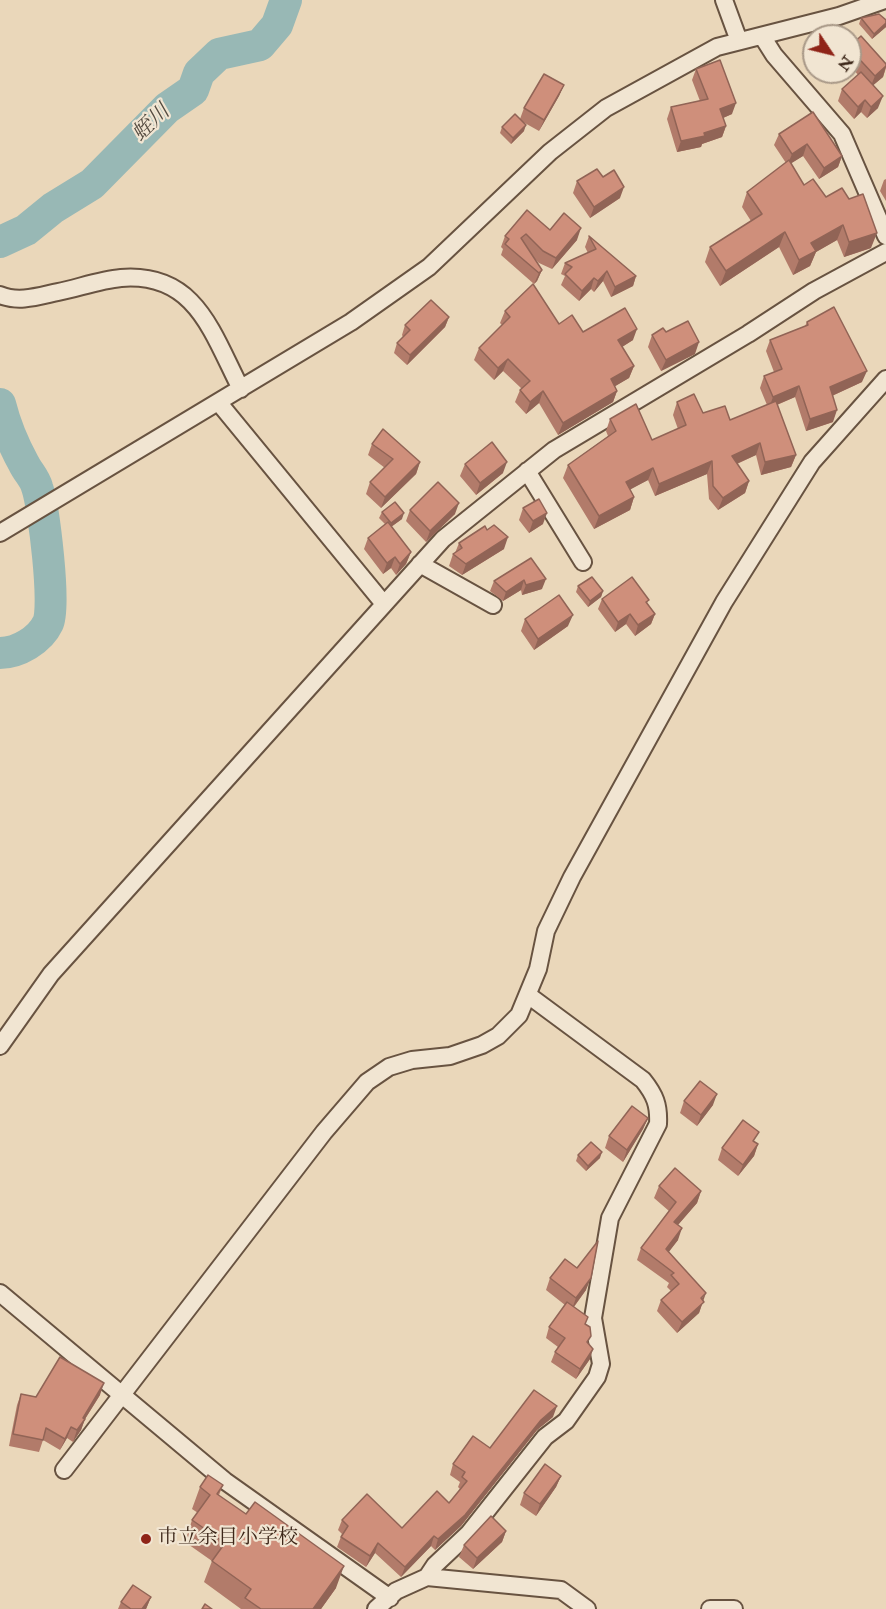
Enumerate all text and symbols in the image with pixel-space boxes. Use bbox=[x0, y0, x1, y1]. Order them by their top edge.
north arrow bbox=[802, 24, 862, 84]
text: N bbox=[833, 52, 857, 75]
water label: 蛭川 bbox=[128, 100, 176, 148]
place label: 市立余目小学校 bbox=[158, 1527, 298, 1551]
marker: 市立余目小学校 bbox=[139, 1532, 153, 1546]

